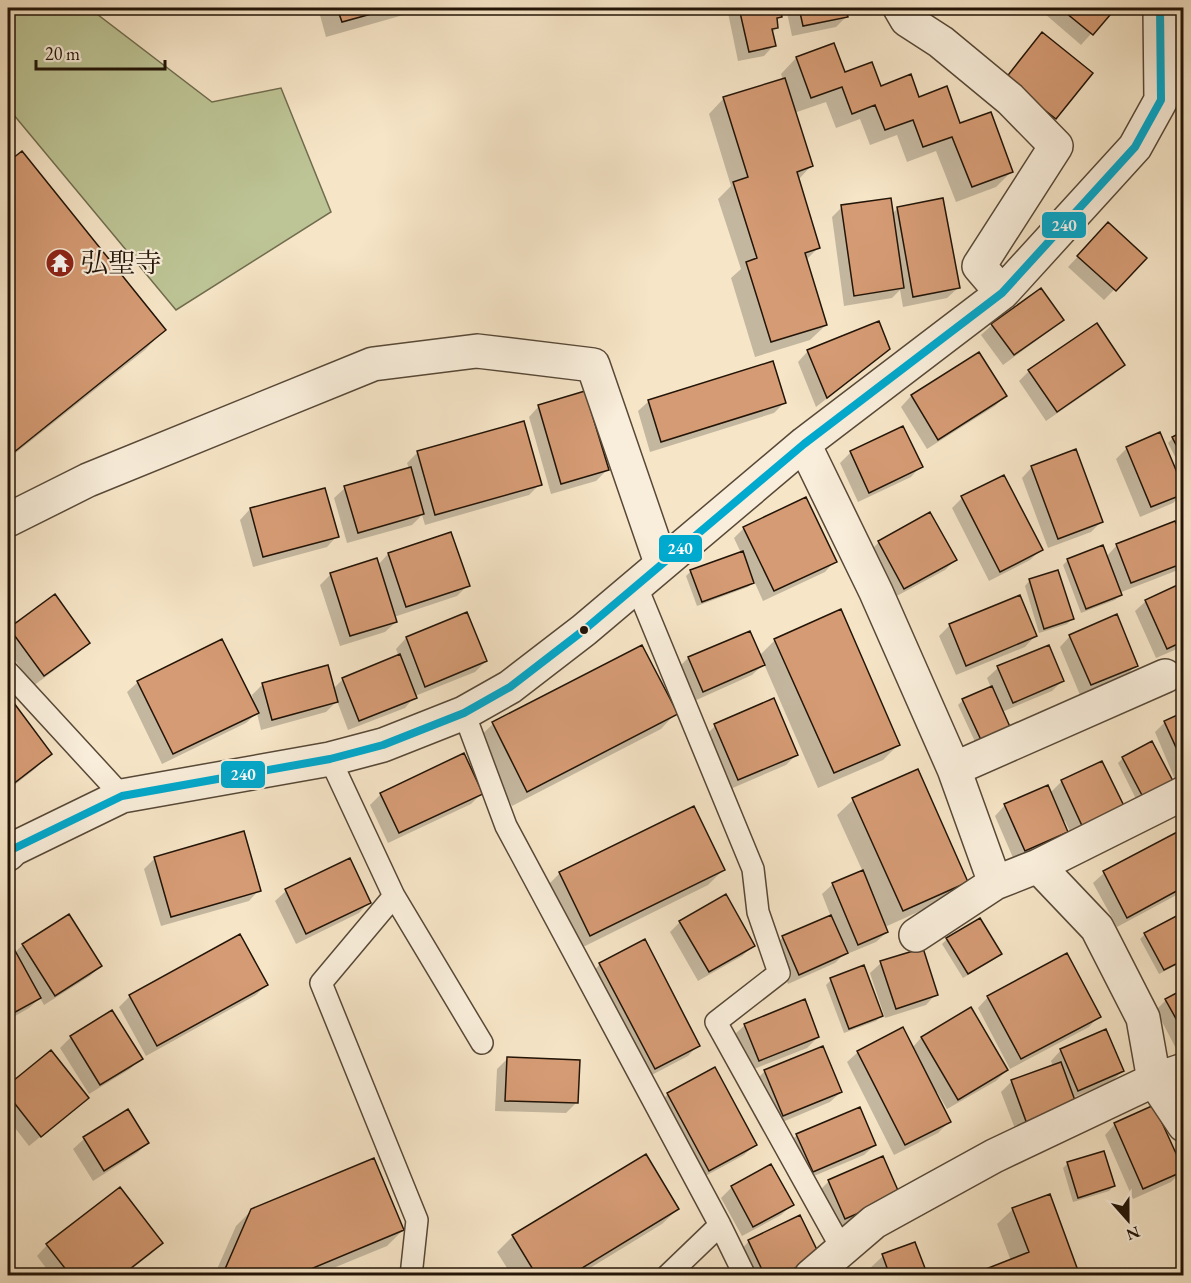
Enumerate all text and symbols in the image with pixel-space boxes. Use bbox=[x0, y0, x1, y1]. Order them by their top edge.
scale bar bbox=[36, 33, 165, 71]
text: 20 m bbox=[45, 42, 80, 65]
line badge: 240 bbox=[1041, 211, 1087, 239]
text: 240 bbox=[1051, 215, 1077, 236]
place label: 弘聖寺 bbox=[81, 245, 162, 280]
temple icon: 弘聖寺 bbox=[44, 247, 76, 279]
line badge: 240 bbox=[658, 534, 703, 563]
text: 240 bbox=[667, 538, 693, 559]
unlabelled marker bbox=[578, 624, 590, 636]
line badge: 240 bbox=[220, 760, 266, 789]
text: 240 bbox=[230, 764, 256, 785]
north arrow bbox=[1098, 1190, 1158, 1250]
text: N bbox=[1123, 1221, 1143, 1246]

